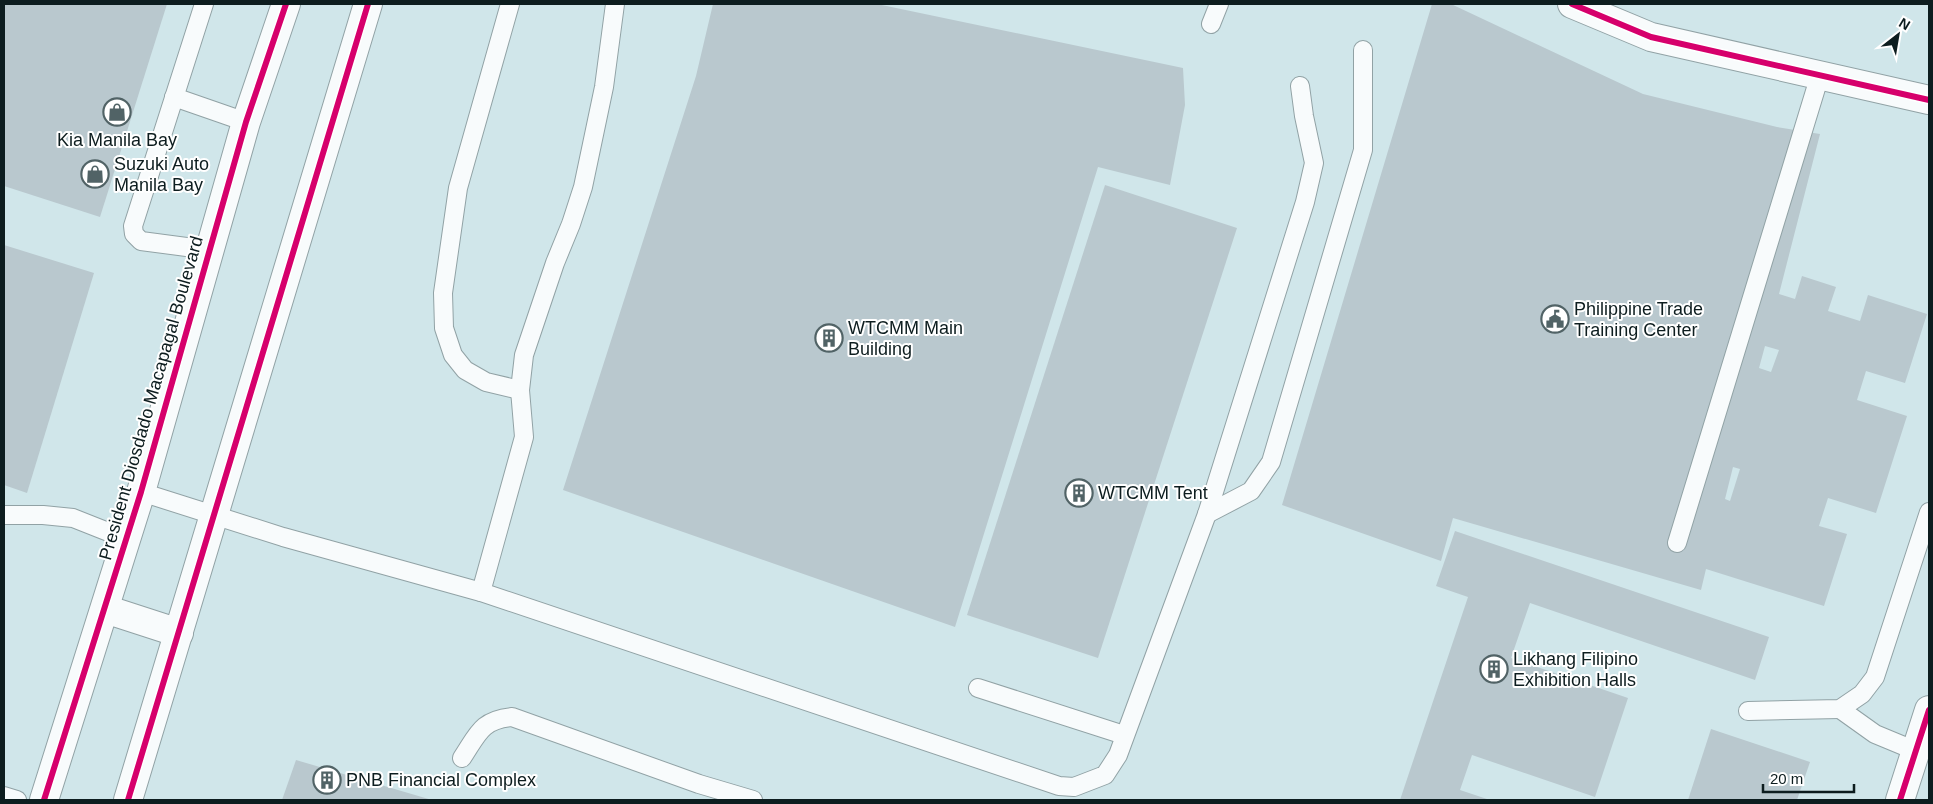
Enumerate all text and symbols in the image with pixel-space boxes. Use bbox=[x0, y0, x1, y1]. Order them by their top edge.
north arrow bbox=[1873, 10, 1923, 60]
text: N bbox=[1896, 14, 1913, 33]
shop icon: Kia Manila Bay bbox=[102, 97, 132, 127]
place label: Kia Manila Bay bbox=[57, 130, 177, 150]
place label: Suzuki Auto Manila Bay bbox=[114, 154, 209, 195]
shop icon: Suzuki Auto Manila Bay bbox=[80, 159, 110, 189]
street label: President Diosdado Macapagal Boulevard bbox=[95, 234, 207, 562]
place label: Philippine Trade Training Center bbox=[1574, 299, 1703, 340]
public building icon: Philippine Trade Training Center bbox=[1540, 304, 1570, 334]
place label: WTCMM Main Building bbox=[848, 318, 963, 359]
building icon: WTCMM Main Building bbox=[814, 323, 844, 353]
building icon: WTCMM Tent bbox=[1064, 478, 1094, 508]
place label: WTCMM Tent bbox=[1098, 483, 1208, 503]
place label: Likhang Filipino Exhibition Halls bbox=[1513, 649, 1638, 690]
building icon: Likhang Filipino Exhibition Halls bbox=[1479, 654, 1509, 684]
scale bar bbox=[1763, 762, 1854, 794]
building icon: PNB Financial Complex bbox=[312, 765, 342, 795]
place label: PNB Financial Complex bbox=[346, 770, 536, 790]
text: 20 m bbox=[1770, 770, 1803, 787]

